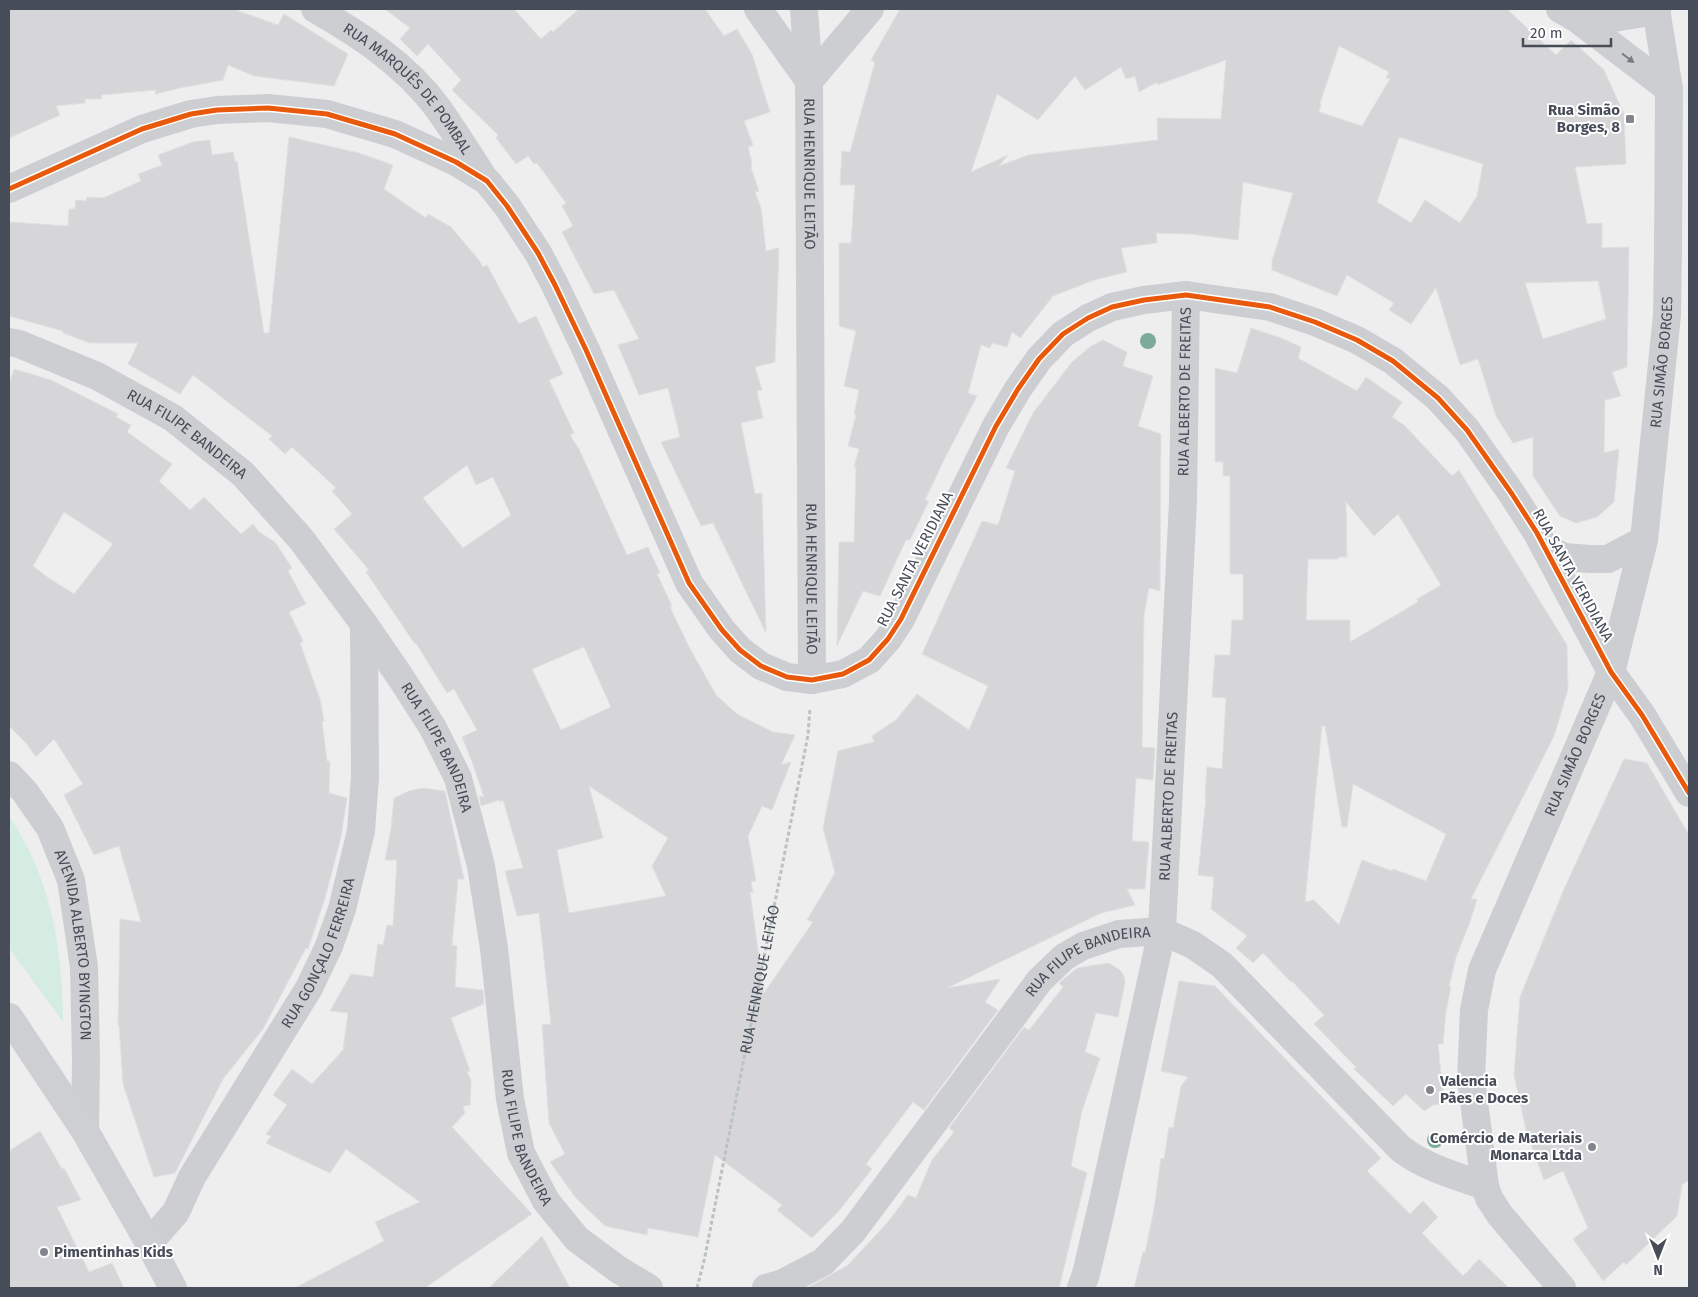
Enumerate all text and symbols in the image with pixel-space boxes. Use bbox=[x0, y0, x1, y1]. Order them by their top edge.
scale bar bbox=[1523, 15, 1610, 47]
street label: RUA MARQUÊS DE POMBAL bbox=[340, 19, 476, 158]
text: 20 m bbox=[1530, 24, 1563, 42]
one-way arrow bbox=[1621, 53, 1635, 63]
street label: RUA HENRIQUE LEITÃO bbox=[800, 98, 819, 250]
place label: Rua Simão Borges, 8 bbox=[1548, 101, 1620, 136]
marker: Rua Simão Borges, 8 bbox=[1624, 113, 1636, 125]
street label: RUA SIMÃO BORGES bbox=[1646, 296, 1676, 429]
street label: RUA ALBERTO DE FREITAS bbox=[1174, 307, 1195, 477]
street label: RUA FILIPE BANDEIRA bbox=[124, 385, 251, 483]
street label: RUA SANTA VERIDIANA bbox=[873, 488, 957, 630]
street label: RUA HENRIQUE LEITÃO bbox=[802, 503, 821, 655]
street label: RUA SANTA VERIDIANA bbox=[1529, 505, 1617, 645]
street label: RUA FILIPE BANDEIRA bbox=[397, 679, 476, 815]
street label: RUA SIMÃO BORGES bbox=[1541, 690, 1610, 819]
street label: RUA ALBERTO DE FREITAS bbox=[1155, 711, 1182, 881]
street label: AVENIDA ALBERTO BYINGTON bbox=[51, 847, 95, 1041]
street label: RUA GONÇALO FERREIRA bbox=[277, 875, 358, 1031]
street label: RUA HENRIQUE LEITÃO bbox=[736, 903, 783, 1055]
street label: RUA FILIPE BANDEIRA bbox=[1022, 923, 1152, 1000]
street label: RUA FILIPE BANDEIRA bbox=[498, 1068, 556, 1209]
place label: Valencia Pães e Doces bbox=[1439, 1072, 1528, 1107]
marker: Valencia Pães e Doces bbox=[1424, 1084, 1436, 1096]
place label: Comércio de Materiais Monarca Ltda bbox=[1430, 1129, 1582, 1164]
marker: Comércio de Materiais Monarca Ltda bbox=[1586, 1141, 1598, 1153]
north arrow bbox=[1633, 1232, 1683, 1282]
place label: Pimentinhas Kids bbox=[54, 1243, 173, 1261]
marker: Pimentinhas Kids bbox=[38, 1246, 50, 1258]
text: N bbox=[1653, 1261, 1663, 1278]

